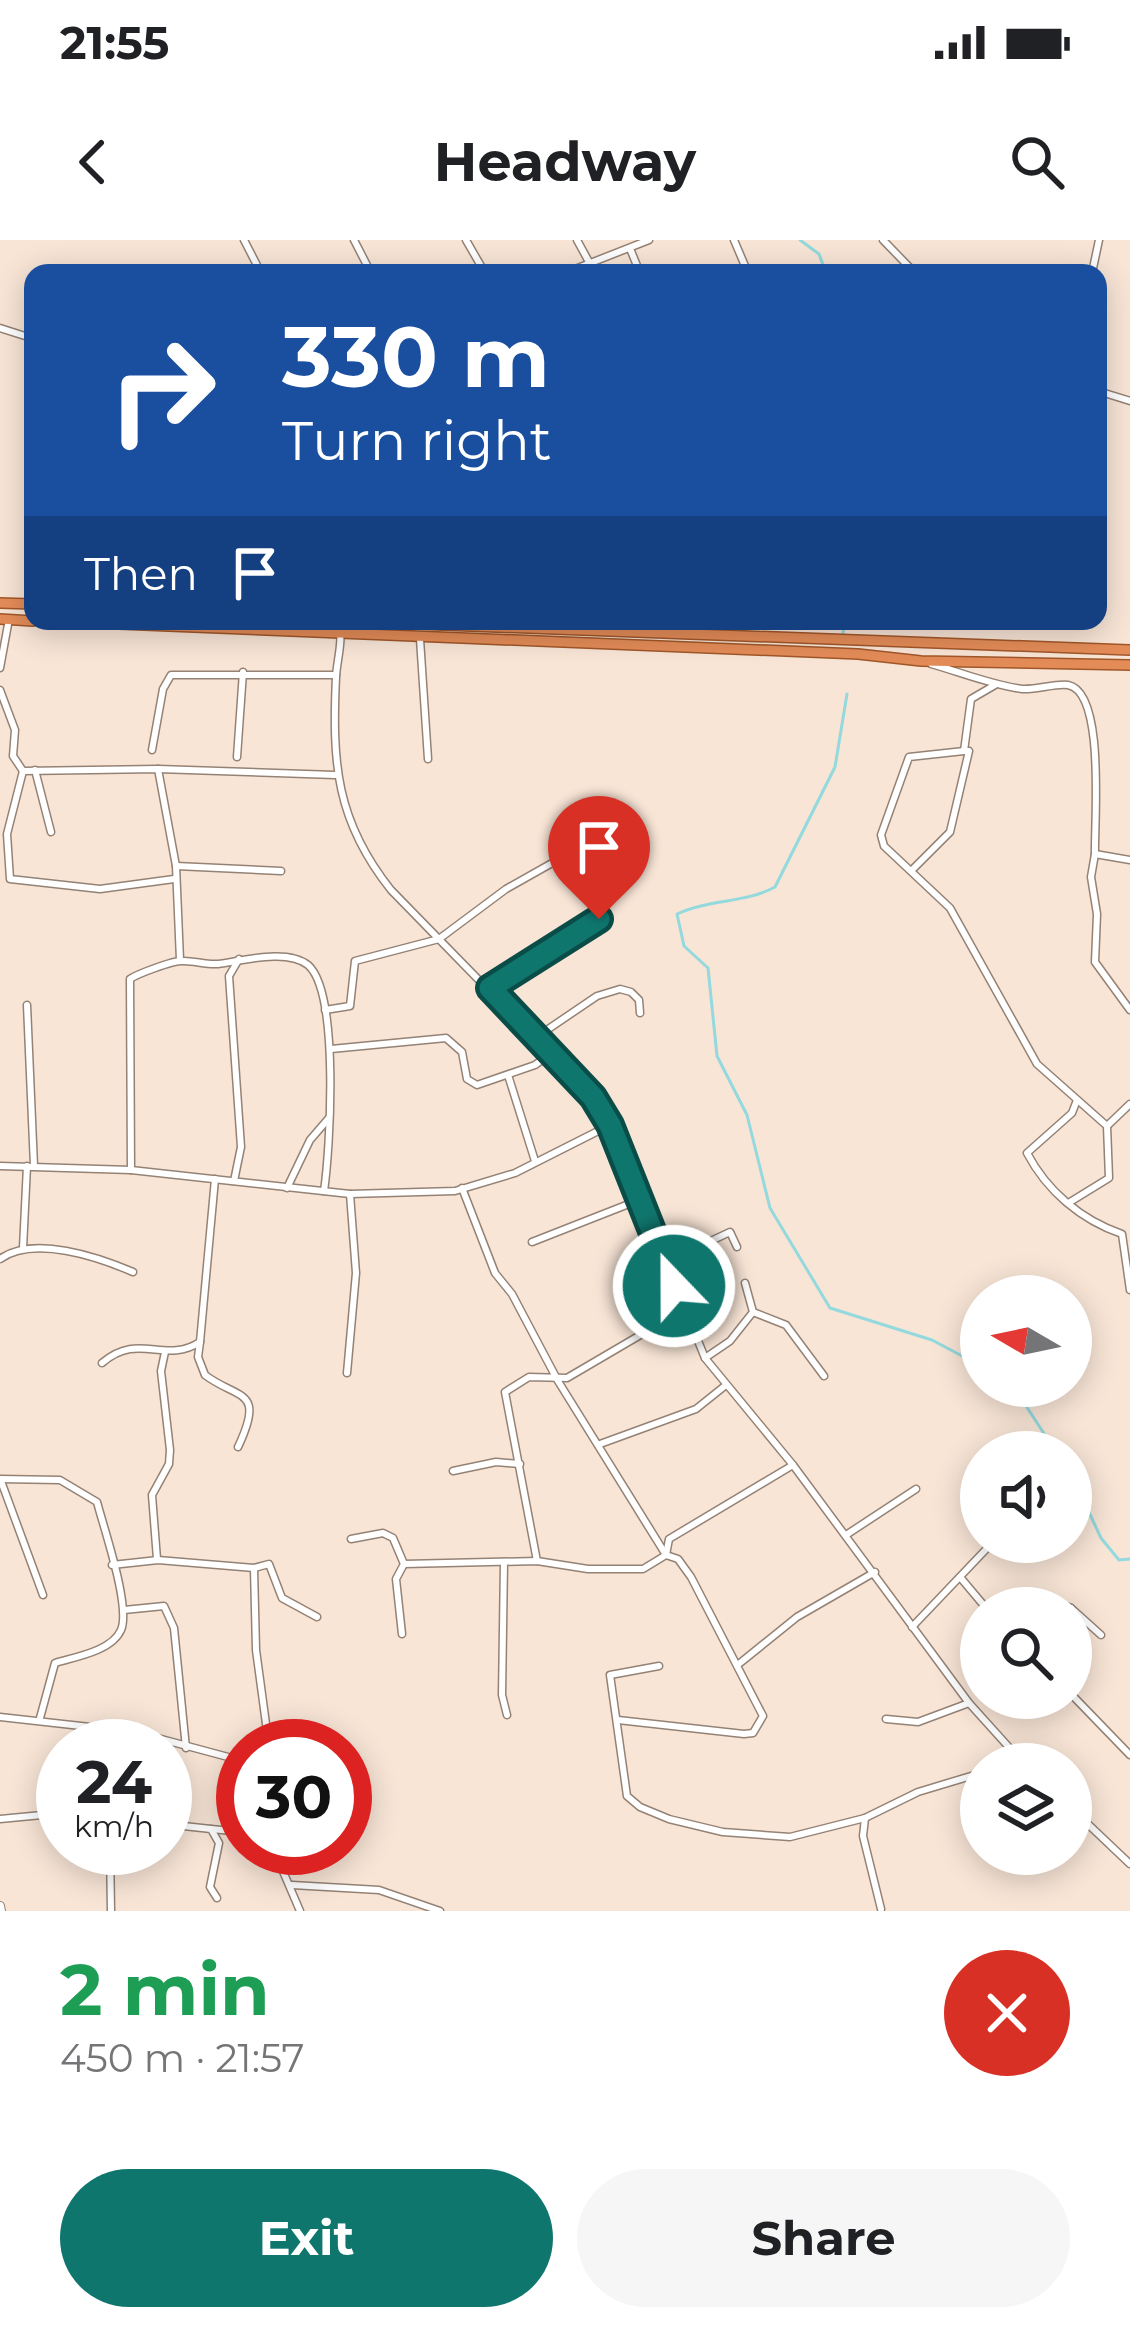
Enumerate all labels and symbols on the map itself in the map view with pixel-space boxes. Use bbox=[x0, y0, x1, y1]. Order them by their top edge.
pin bbox=[548, 796, 650, 919]
position arrow bbox=[611, 1223, 737, 1349]
north arrow bbox=[960, 1275, 1092, 1407]
speed limit sign: 30 bbox=[216, 1719, 372, 1875]

